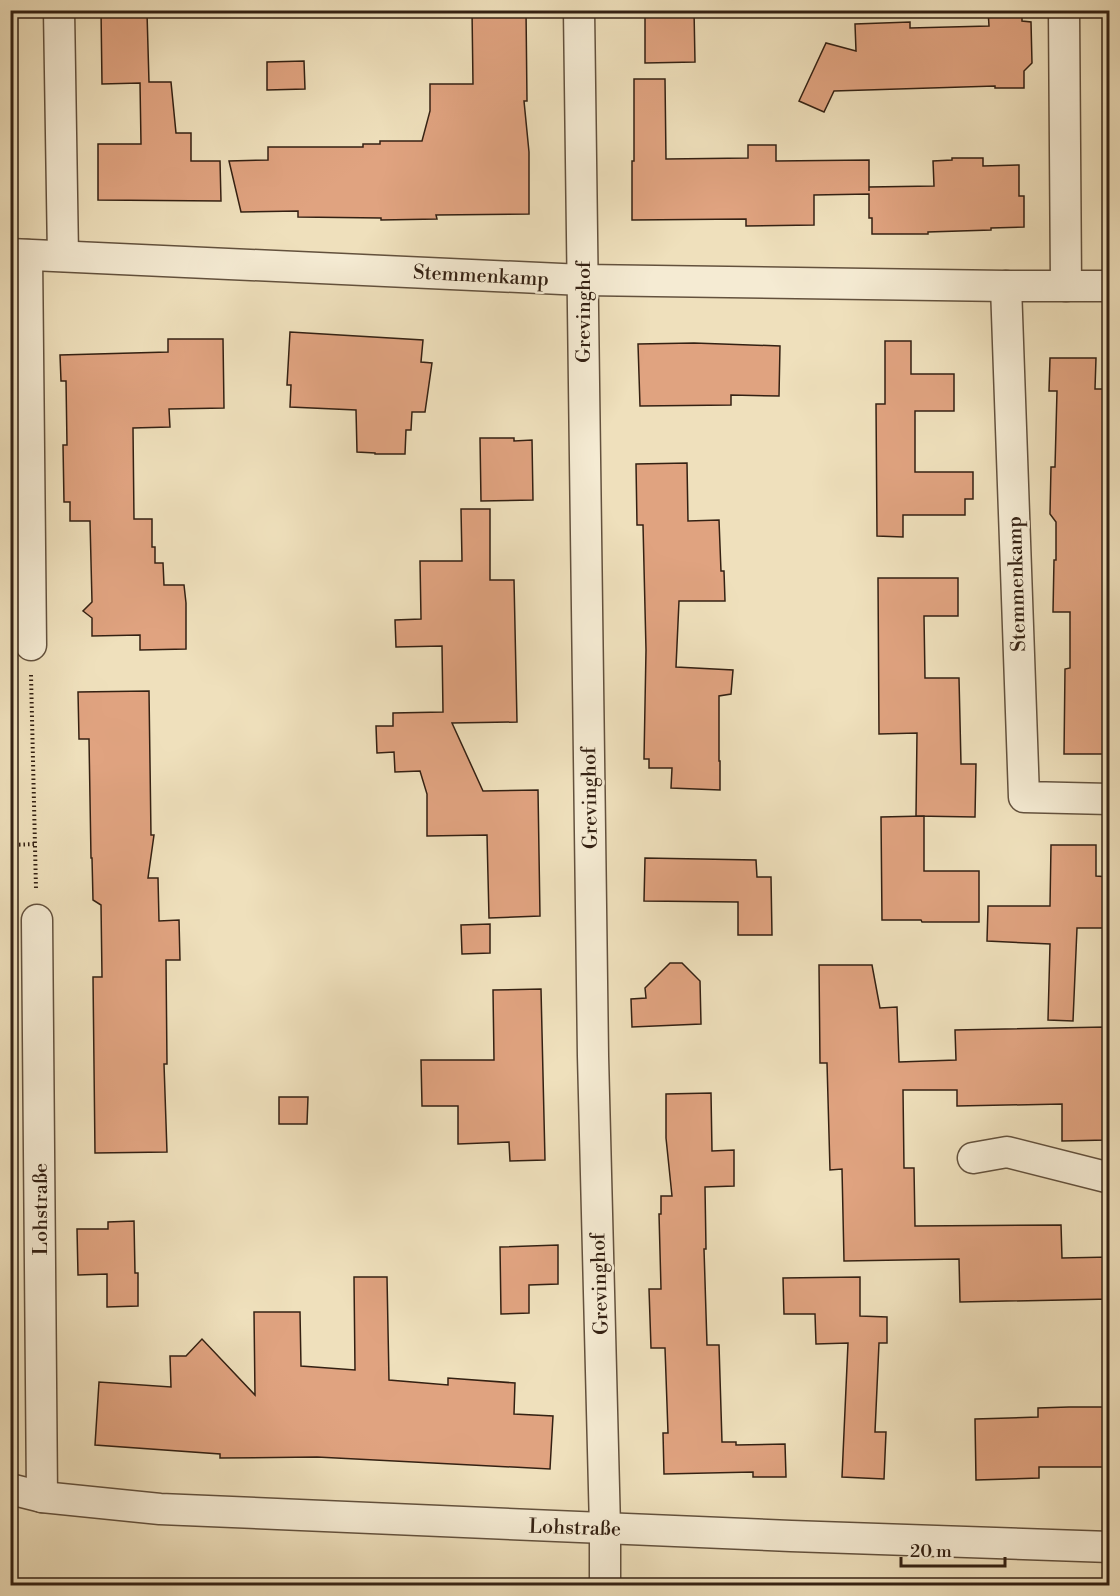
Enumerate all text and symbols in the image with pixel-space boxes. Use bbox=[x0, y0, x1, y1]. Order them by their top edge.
street label: Stemmenkamp bbox=[412, 260, 549, 293]
street label: Grevinghof bbox=[572, 260, 597, 363]
street label: Stemmenkamp bbox=[1003, 516, 1032, 652]
street label: Grevinghof bbox=[577, 746, 604, 849]
street label: Lohstraße bbox=[29, 1163, 54, 1255]
street label: Grevinghof bbox=[586, 1232, 615, 1335]
street label: Lohstraße bbox=[528, 1514, 622, 1543]
scale bar bbox=[901, 1530, 1004, 1568]
text: 20 m bbox=[910, 1540, 952, 1563]

